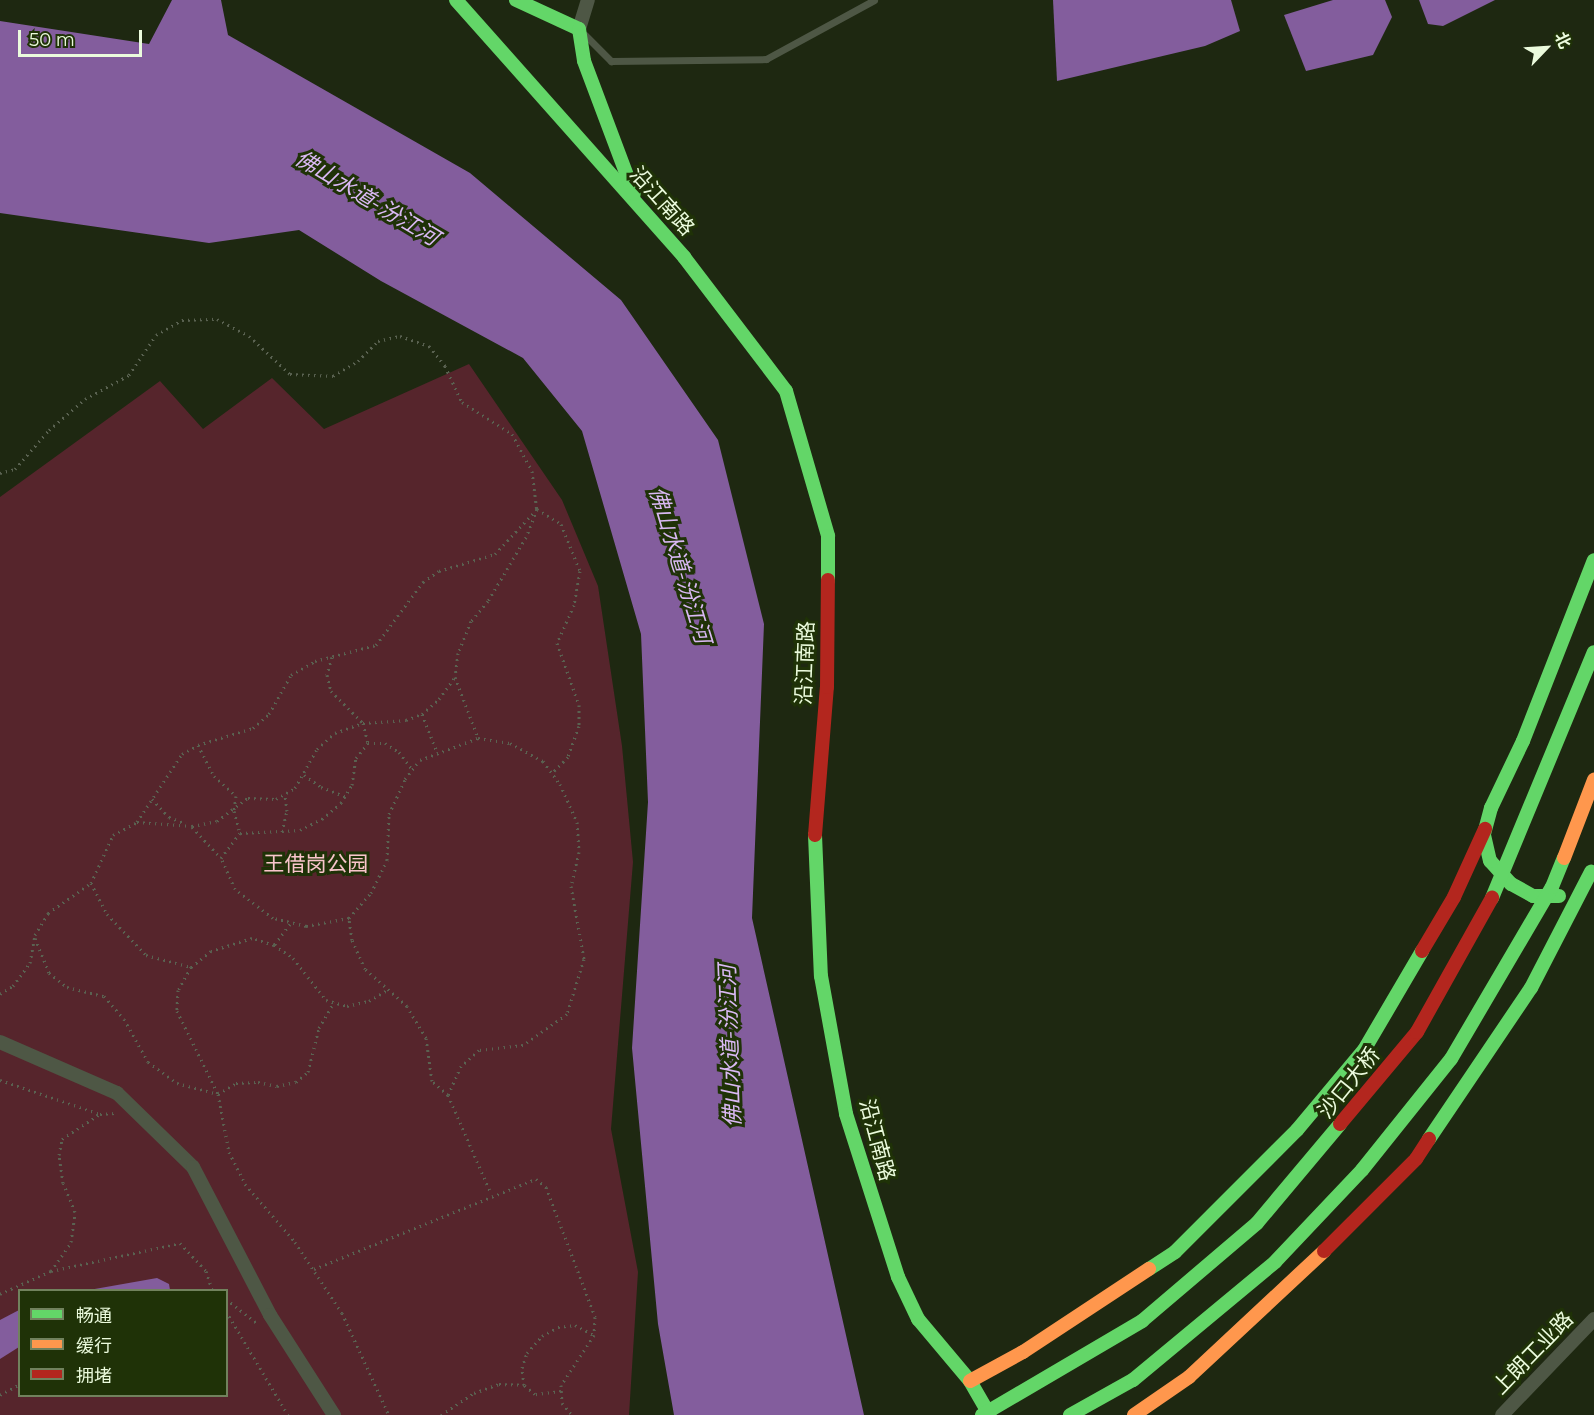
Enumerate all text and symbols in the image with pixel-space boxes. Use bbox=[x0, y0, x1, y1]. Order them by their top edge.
scale bar bbox=[21, 18, 146, 56]
north arrow bbox=[1516, 18, 1576, 78]
text: 50 m bbox=[29, 29, 75, 51]
text: 北 bbox=[1551, 29, 1575, 51]
water label: 佛山水道-汾江河 bbox=[291, 145, 443, 251]
street label: 沿江南路 bbox=[625, 161, 699, 241]
water label: 佛山水道-汾江河 bbox=[644, 483, 716, 647]
street label: 沿江南路 bbox=[791, 621, 819, 705]
park label: 王借岗公园 bbox=[264, 851, 368, 877]
water label: 佛山水道-汾江河 bbox=[714, 964, 746, 1128]
street label: 沙口大桥 bbox=[1313, 1042, 1385, 1124]
street label: 沿江南路 bbox=[854, 1096, 900, 1184]
legend bbox=[18, 1289, 228, 1397]
text: 畅通 bbox=[76, 1305, 112, 1327]
street label: 上朗工业路 bbox=[1487, 1306, 1579, 1400]
text: 缓行 bbox=[76, 1335, 112, 1357]
text: 拥堵 bbox=[76, 1365, 112, 1387]

